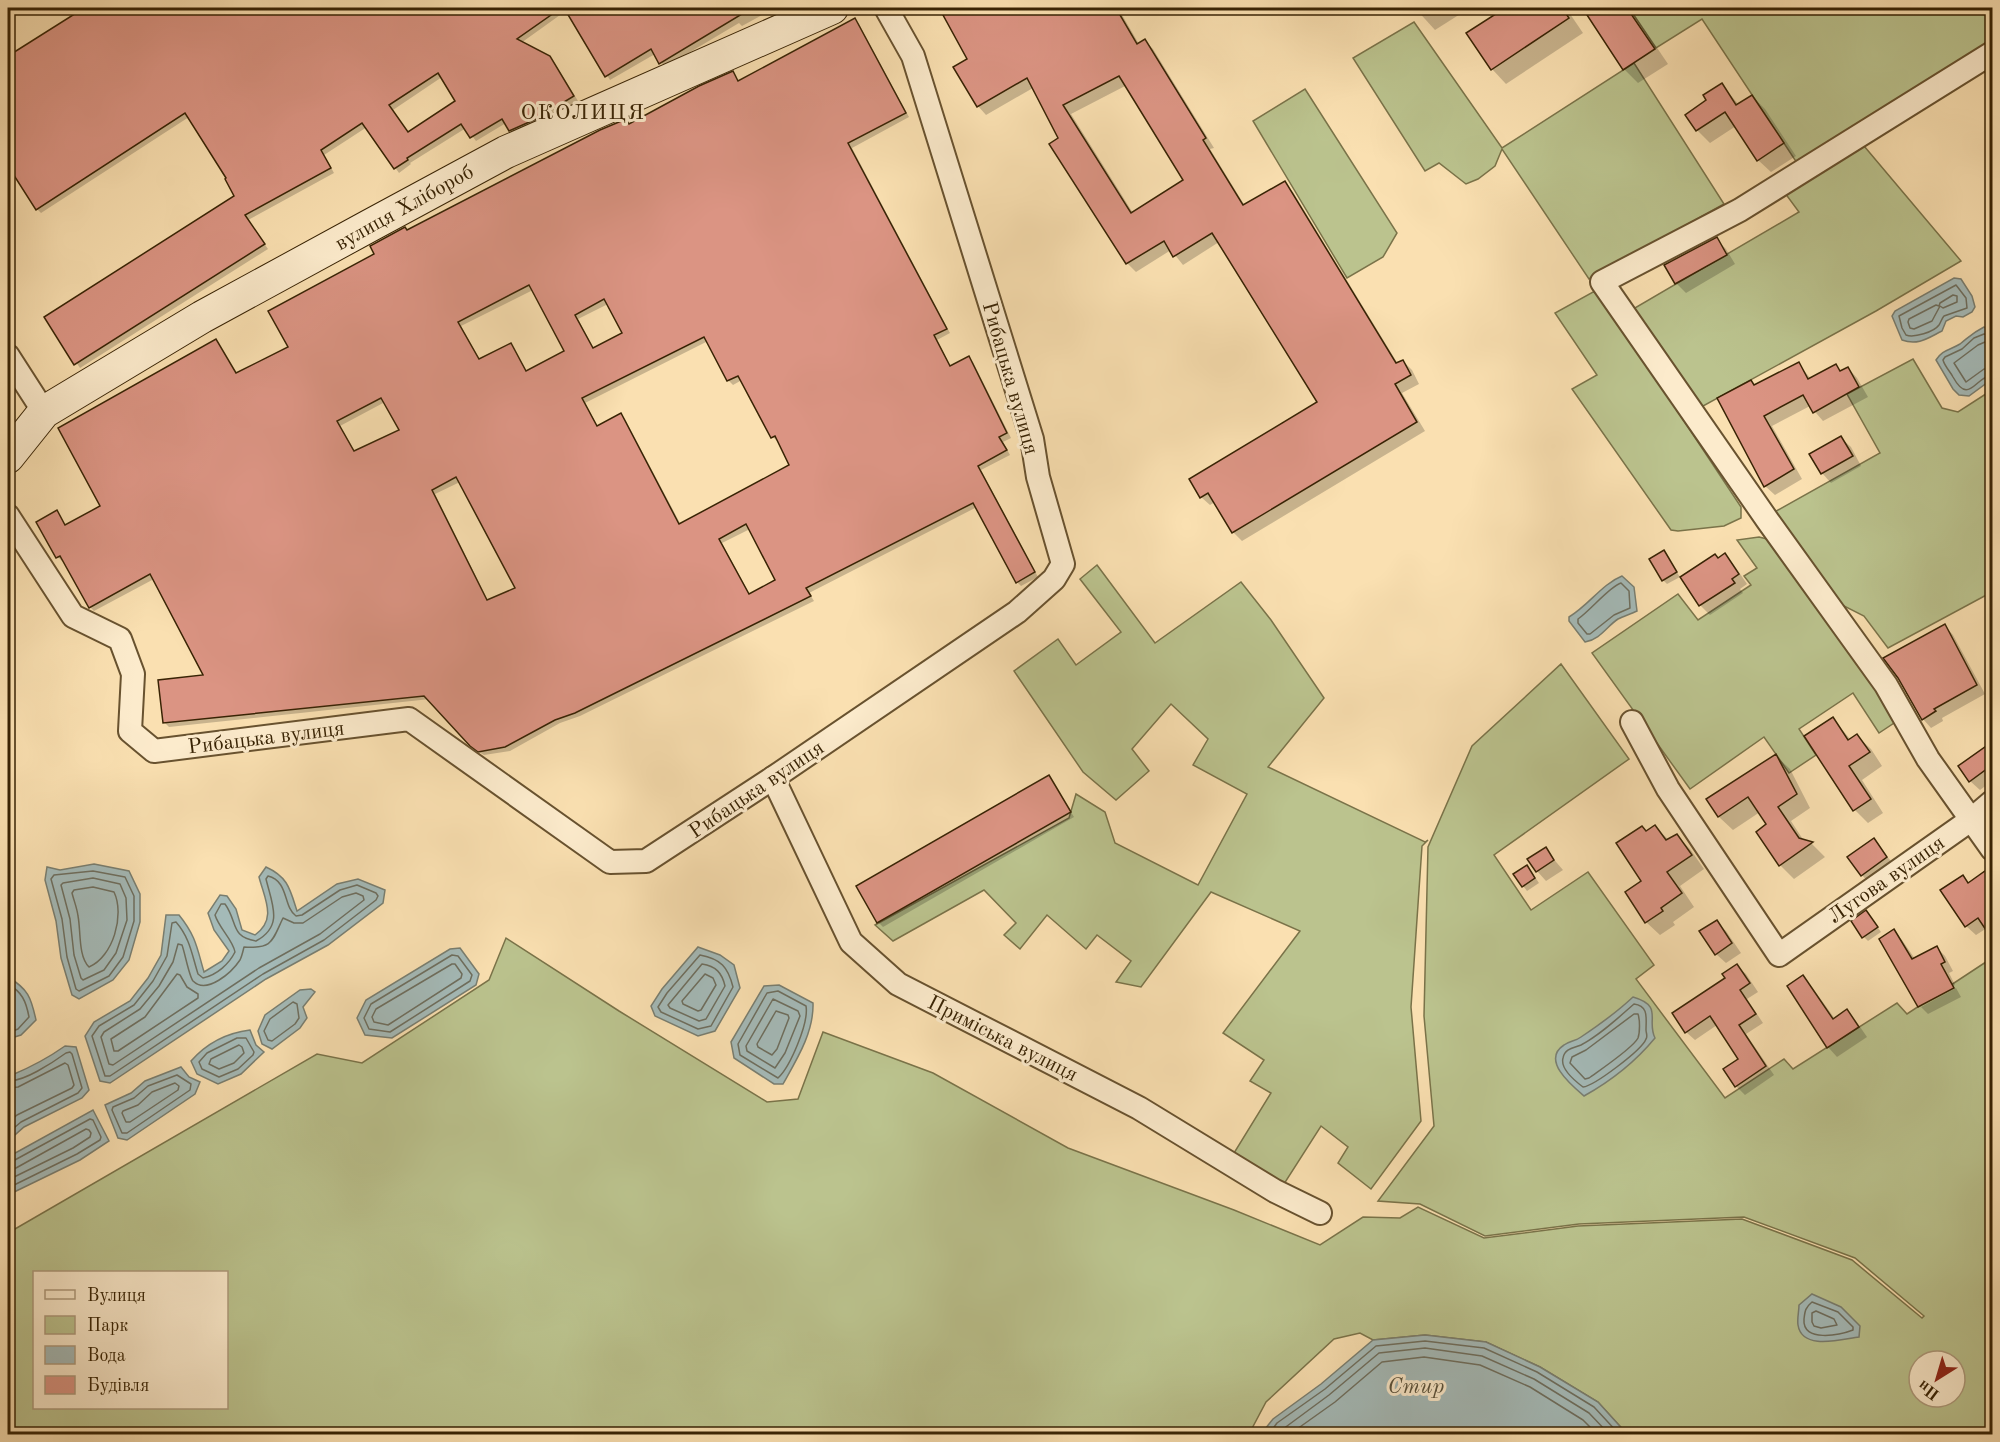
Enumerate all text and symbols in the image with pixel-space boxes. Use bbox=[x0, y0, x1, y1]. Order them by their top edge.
district label: ОКОЛИЦЯ bbox=[521, 102, 645, 124]
street label: вулиця Хлібороб bbox=[332, 162, 478, 255]
street label: Рибацька вулиця bbox=[978, 300, 1041, 457]
street label: Рибацька вулиця bbox=[187, 718, 346, 759]
street label: Рибацька вулиця bbox=[686, 737, 828, 843]
street label: Лугова вулиця bbox=[1825, 832, 1949, 928]
street label: Приміська вулиця bbox=[924, 992, 1081, 1086]
legend bbox=[33, 1271, 228, 1409]
text: Вулиця bbox=[87, 1287, 146, 1305]
text: Парк bbox=[87, 1317, 128, 1335]
text: Вода bbox=[87, 1347, 126, 1365]
north arrow bbox=[1907, 1349, 1967, 1409]
water label: Стир bbox=[1388, 1376, 1445, 1398]
text: Пн bbox=[1916, 1376, 1943, 1402]
text: Будівля bbox=[87, 1377, 149, 1395]

